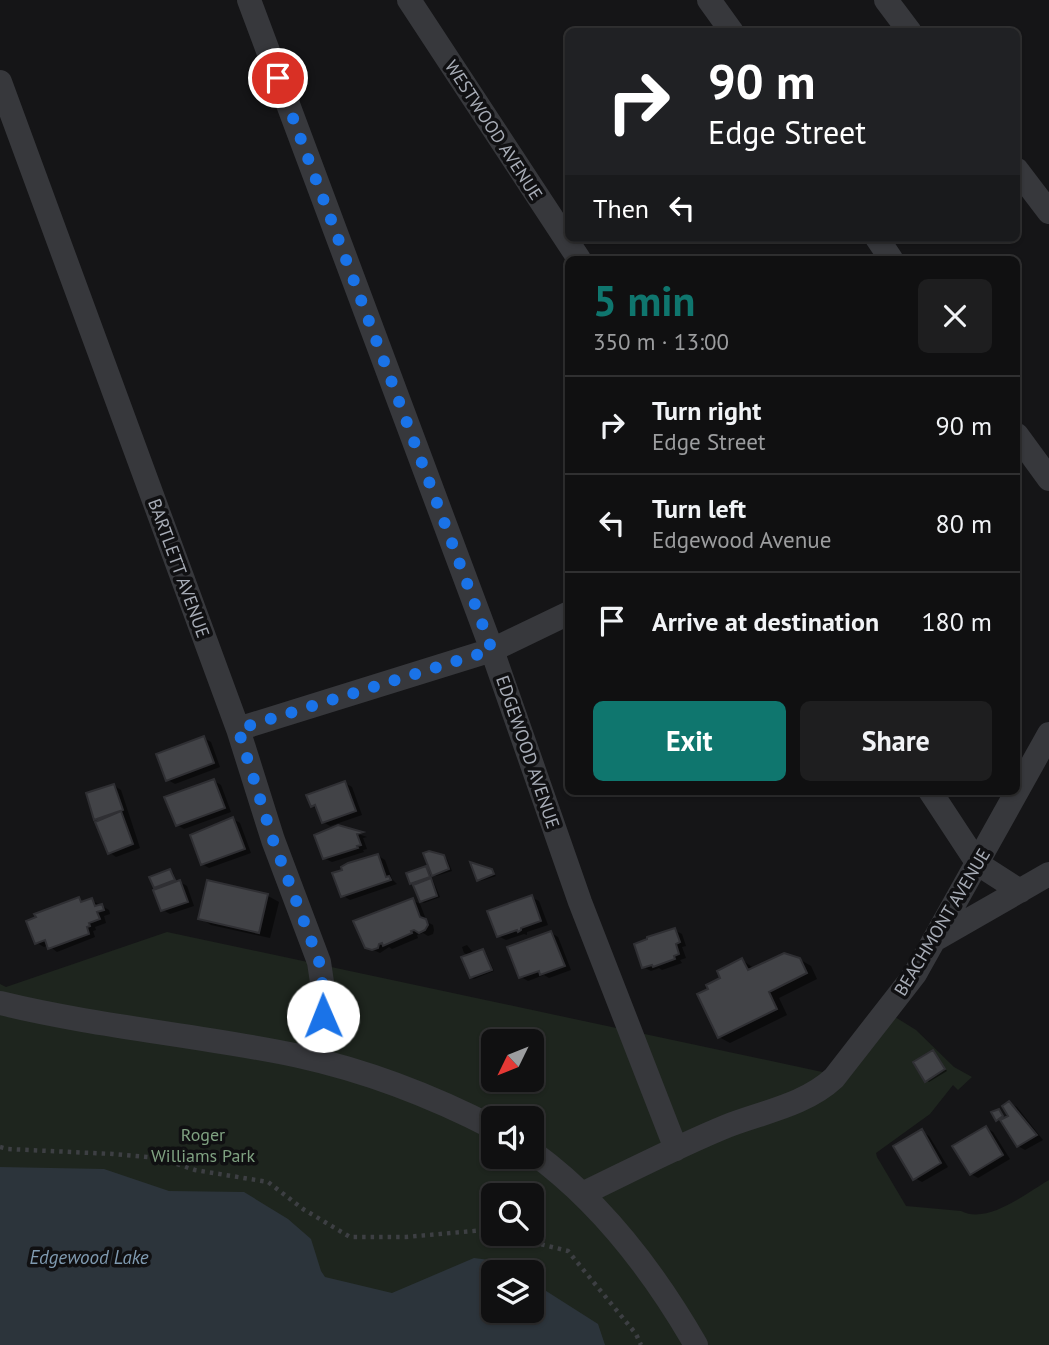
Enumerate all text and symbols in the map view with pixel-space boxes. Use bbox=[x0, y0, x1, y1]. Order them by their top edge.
pin bbox=[248, 48, 308, 108]
text: 90 m bbox=[708, 49, 815, 113]
street label: WESTWOOD AVENUE bbox=[440, 56, 548, 204]
icon: right bbox=[593, 56, 684, 147]
icon: arrive bbox=[259, 59, 297, 97]
text: Edge Street bbox=[708, 111, 866, 153]
icon: left bbox=[663, 189, 701, 227]
text: Then bbox=[593, 192, 649, 225]
text: 5 min bbox=[593, 273, 695, 328]
button: close bbox=[918, 279, 992, 353]
text: 350 m · 13:00 bbox=[593, 327, 729, 356]
text: Turn right bbox=[652, 394, 761, 427]
icon: right bbox=[593, 406, 631, 444]
text: 90 m bbox=[936, 409, 992, 442]
text: Edge Street bbox=[652, 427, 766, 456]
text: Turn left bbox=[652, 492, 746, 525]
street label: BARTLETT AVENUE bbox=[143, 495, 215, 641]
icon: left bbox=[593, 504, 631, 542]
text: 80 m bbox=[936, 507, 992, 540]
text: Edgewood Avenue bbox=[652, 525, 831, 554]
icon: arrive bbox=[593, 602, 631, 640]
text: Arrive at destination bbox=[652, 605, 879, 638]
text: 180 m bbox=[921, 605, 992, 638]
street label: EDGEWOOD AVENUE bbox=[491, 672, 565, 832]
button: Exit bbox=[593, 701, 786, 781]
button: Share bbox=[800, 701, 992, 781]
street label: BEACHMONT AVENUE bbox=[889, 844, 995, 1000]
position arrow bbox=[286, 979, 360, 1053]
north arrow bbox=[481, 1029, 544, 1092]
map controls bbox=[481, 1029, 544, 1323]
button: sound bbox=[481, 1106, 544, 1169]
park label: Roger Williams Park bbox=[151, 1123, 255, 1167]
button: search bbox=[481, 1183, 544, 1246]
water label: Edgewood Lake bbox=[29, 1245, 149, 1269]
button: layers bbox=[481, 1260, 544, 1323]

